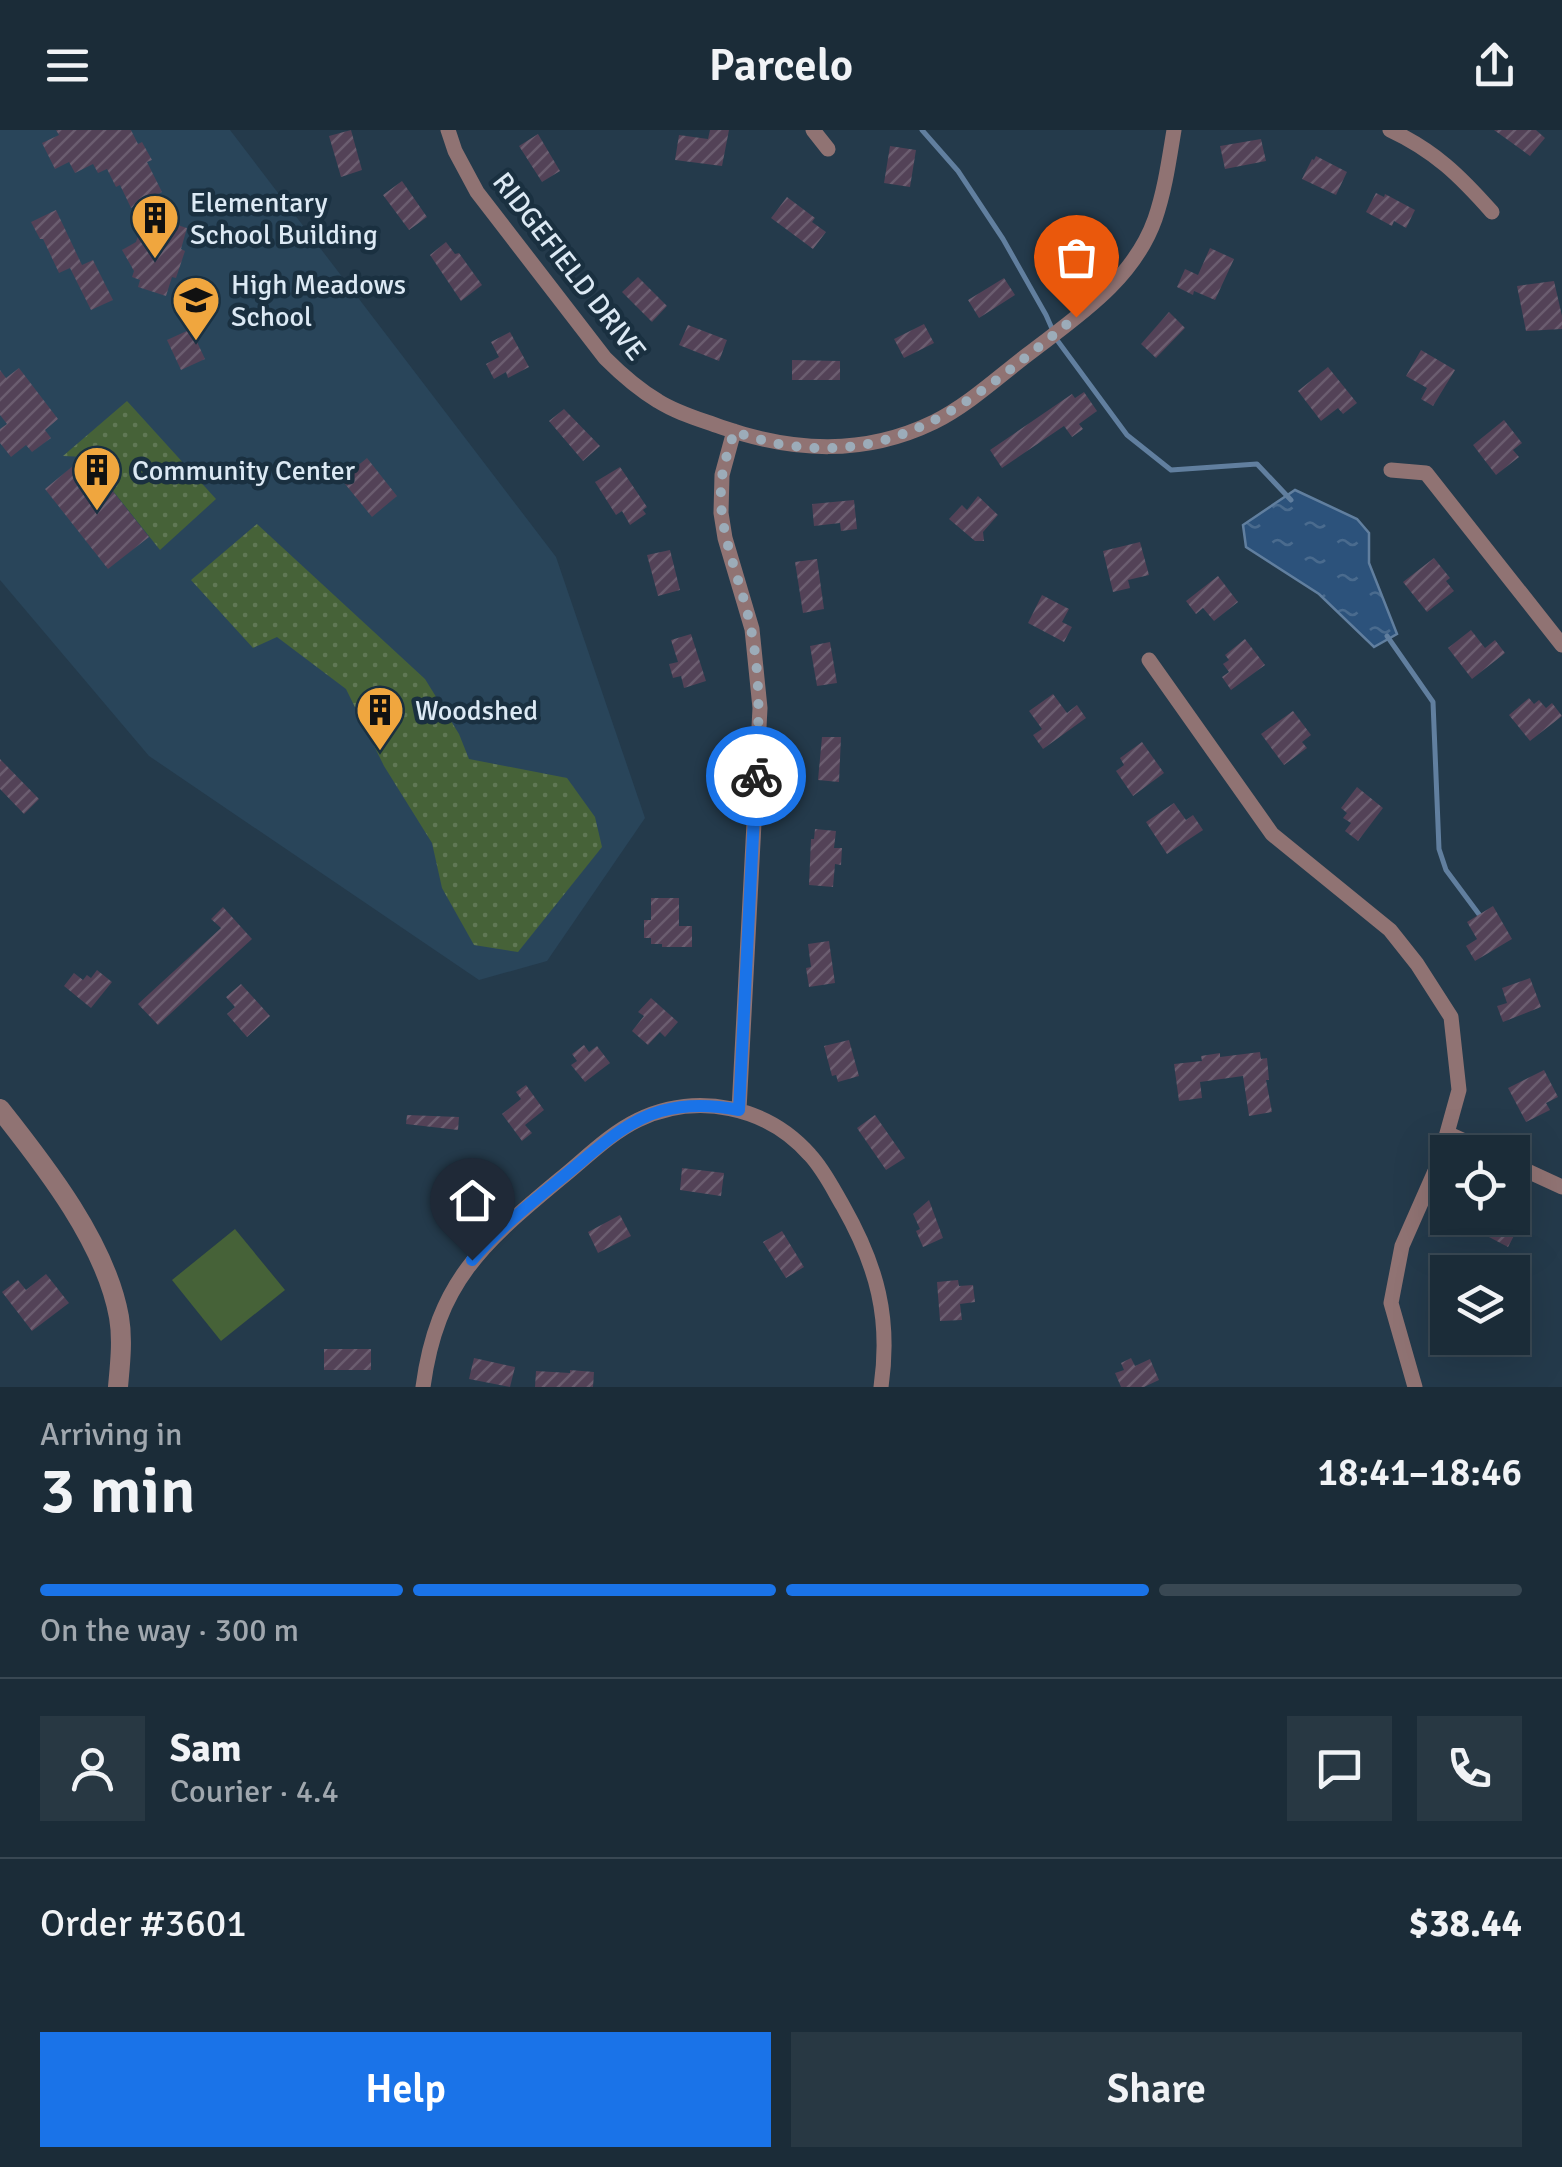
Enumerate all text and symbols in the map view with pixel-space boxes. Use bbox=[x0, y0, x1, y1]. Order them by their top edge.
icon: menu bbox=[40, 38, 95, 93]
text: Parcelo bbox=[709, 38, 853, 93]
icon: share bbox=[1467, 38, 1522, 93]
street label: RIDGEFIELD DRIVE bbox=[485, 166, 653, 367]
place label: Elementary School Building bbox=[190, 186, 378, 252]
building icon: Elementary School Building bbox=[129, 192, 181, 260]
pin bbox=[1034, 215, 1119, 318]
icon: bag bbox=[1049, 230, 1104, 285]
place label: High Meadows School bbox=[231, 268, 406, 334]
school or university icon: High Meadows School bbox=[170, 274, 222, 342]
building icon: Community Center bbox=[71, 444, 123, 512]
place label: Community Center bbox=[132, 454, 356, 488]
building icon: Woodshed bbox=[354, 684, 406, 752]
place label: Woodshed bbox=[415, 694, 538, 728]
courier bbox=[706, 726, 806, 826]
icon: bike bbox=[729, 749, 784, 804]
map controls bbox=[1430, 1135, 1530, 1355]
button: locate bbox=[1430, 1135, 1530, 1235]
pin bbox=[430, 1158, 515, 1261]
icon: home bbox=[445, 1173, 500, 1228]
button: layers bbox=[1430, 1255, 1530, 1355]
text: Arriving in bbox=[40, 1415, 182, 1454]
text: 18:41–18:46 bbox=[1317, 1449, 1522, 1496]
text: 3 min bbox=[40, 1451, 196, 1531]
text: On the way · 300 m bbox=[40, 1611, 299, 1650]
button: person bbox=[40, 1716, 145, 1821]
button: chat bbox=[1287, 1716, 1392, 1821]
button: phone bbox=[1417, 1716, 1522, 1821]
text: Sam bbox=[170, 1725, 241, 1772]
text: Courier · 4.4 bbox=[170, 1772, 339, 1811]
text: Order #3601 bbox=[40, 1900, 247, 1947]
text: $38.44 bbox=[1409, 1900, 1522, 1947]
button: Help bbox=[40, 2032, 771, 2147]
button: Share bbox=[791, 2032, 1522, 2147]

